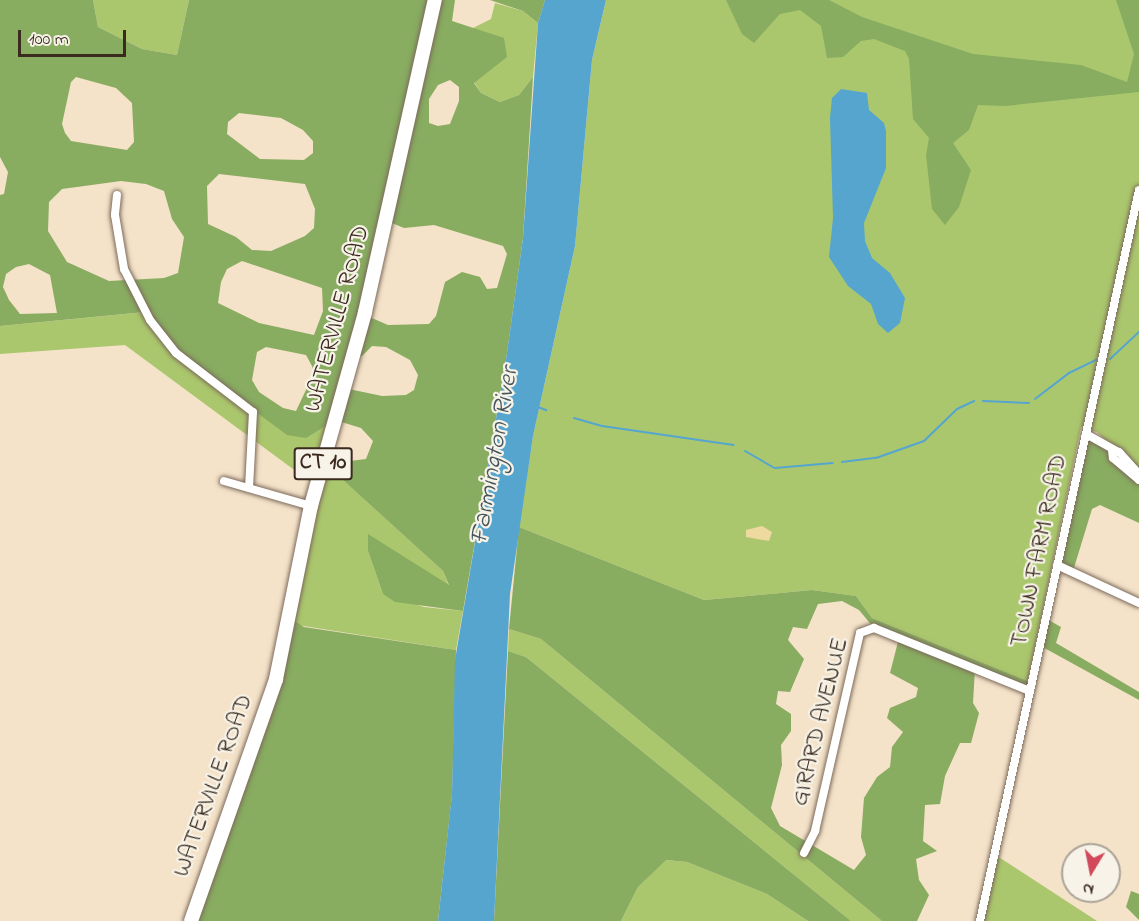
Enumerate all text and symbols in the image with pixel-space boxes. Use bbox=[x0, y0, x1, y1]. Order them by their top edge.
scale bar bbox=[21, 18, 129, 56]
text: 100 m bbox=[29, 27, 69, 53]
street label: WATERVILLE ROAD bbox=[299, 223, 377, 415]
water label: Farmington River bbox=[465, 365, 527, 547]
road number: CT 10 bbox=[293, 445, 353, 483]
street label: TOWN FARM ROAD bbox=[1006, 452, 1074, 650]
street label: GIRARD AVENUE bbox=[786, 635, 856, 809]
street label: WATERVILLE ROAD bbox=[168, 691, 260, 881]
north arrow bbox=[1061, 843, 1121, 903]
text: N bbox=[1081, 876, 1096, 902]

